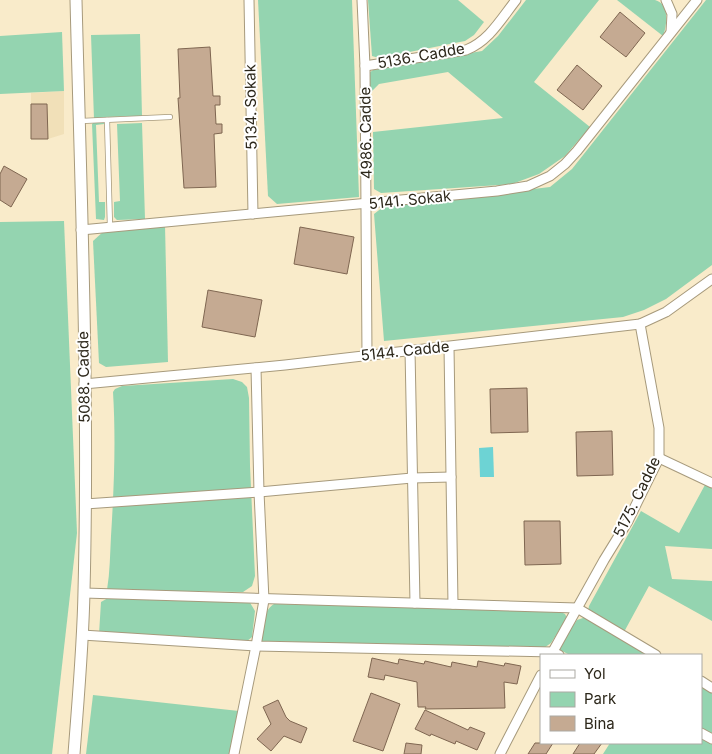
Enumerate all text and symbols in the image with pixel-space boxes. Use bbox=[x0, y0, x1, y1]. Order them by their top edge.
street label: 5136. Cadde bbox=[376, 38, 466, 73]
street label: 5134. Sokak bbox=[240, 63, 261, 150]
street label: 4986. Cadde bbox=[355, 87, 376, 179]
street label: 5141. Sokak bbox=[368, 186, 453, 213]
street label: 5088. Cadde bbox=[73, 331, 94, 423]
street label: 5144. Cadde bbox=[360, 336, 450, 365]
street label: 5175. Cadde bbox=[609, 453, 664, 540]
legend bbox=[540, 654, 702, 744]
text: Yol bbox=[584, 664, 606, 683]
text: Park bbox=[584, 689, 617, 708]
text: Bina bbox=[584, 714, 615, 733]

